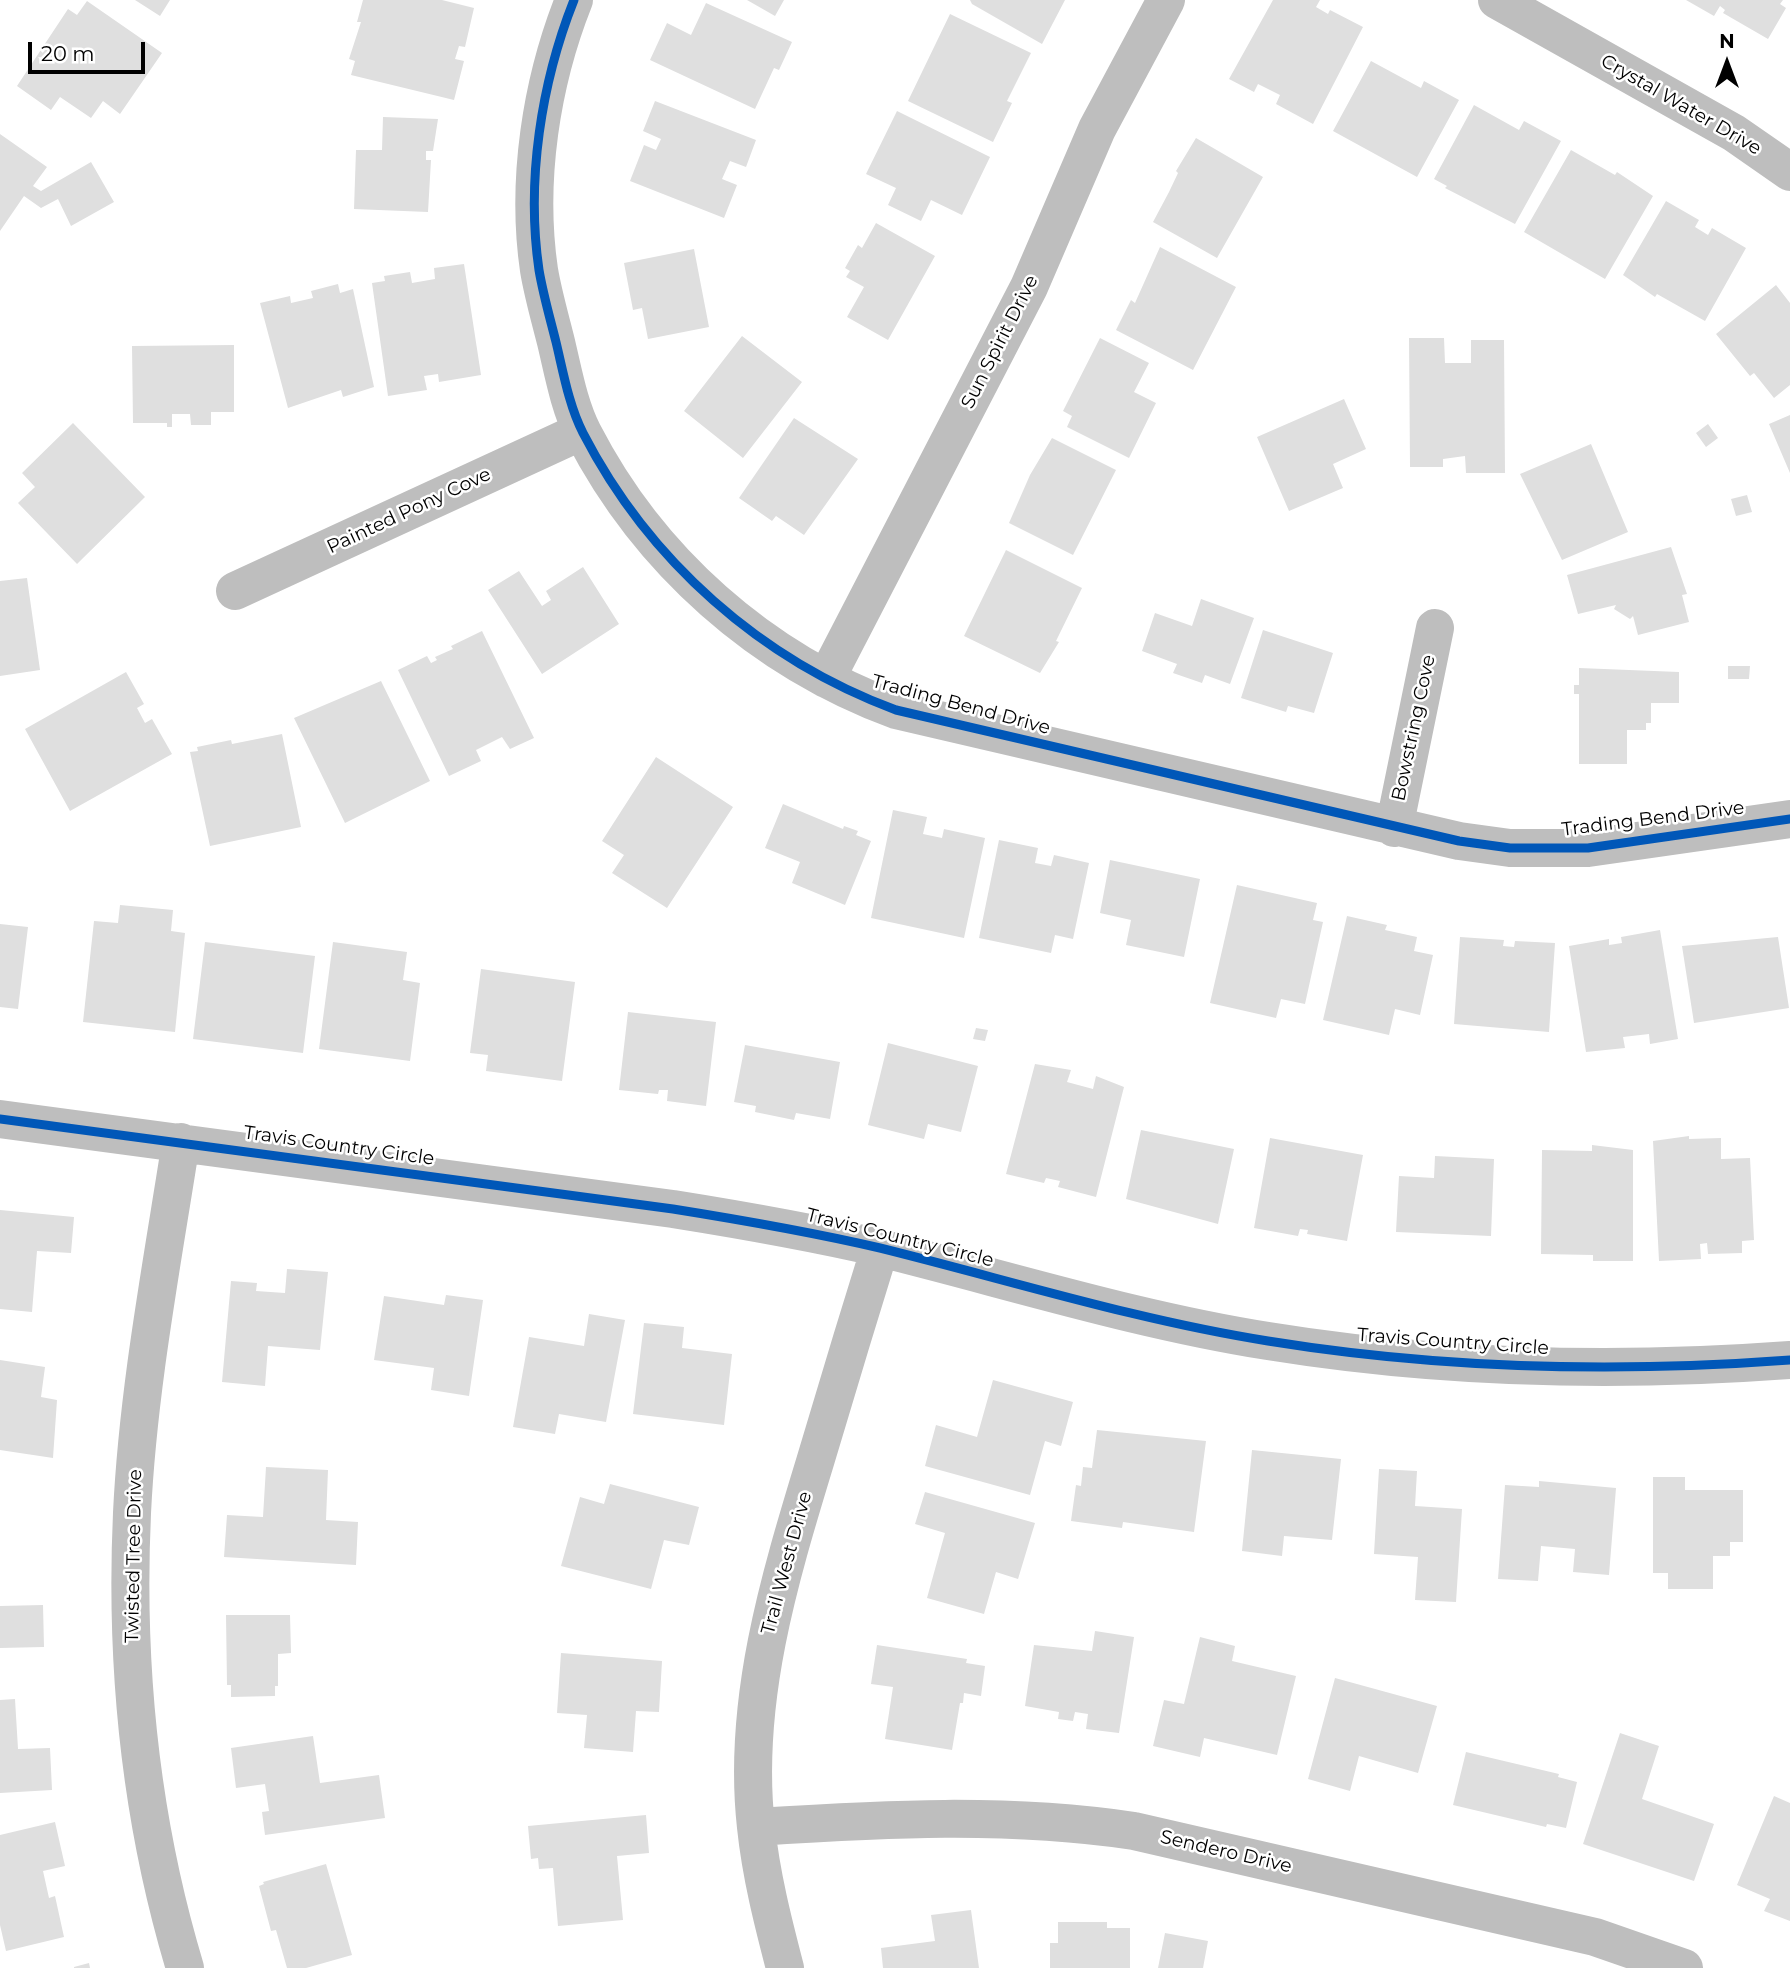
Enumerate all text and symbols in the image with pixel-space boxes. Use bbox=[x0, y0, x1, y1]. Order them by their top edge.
scale bar bbox=[32, 28, 149, 72]
north arrow bbox=[1692, 28, 1762, 98]
text: N bbox=[1719, 30, 1735, 53]
text: 20 m bbox=[41, 41, 95, 66]
street label: Crystal Water Drive bbox=[1597, 50, 1765, 160]
street label: Sun Spirit Drive bbox=[957, 271, 1043, 413]
street label: Painted Pony Cove bbox=[323, 463, 495, 559]
street label: Bowstring Cove bbox=[1387, 653, 1441, 803]
street label: Trading Bend Drive bbox=[869, 670, 1053, 740]
street label: Trading Bend Drive bbox=[1560, 796, 1746, 842]
street label: Travis Country Circle bbox=[242, 1121, 436, 1171]
street label: Travis Country Circle bbox=[804, 1204, 996, 1272]
street label: Travis Country Circle bbox=[1356, 1324, 1550, 1360]
street label: Twisted Tree Drive bbox=[121, 1469, 147, 1643]
street label: Trail West Drive bbox=[757, 1489, 817, 1637]
street label: Sendero Drive bbox=[1158, 1826, 1294, 1878]

